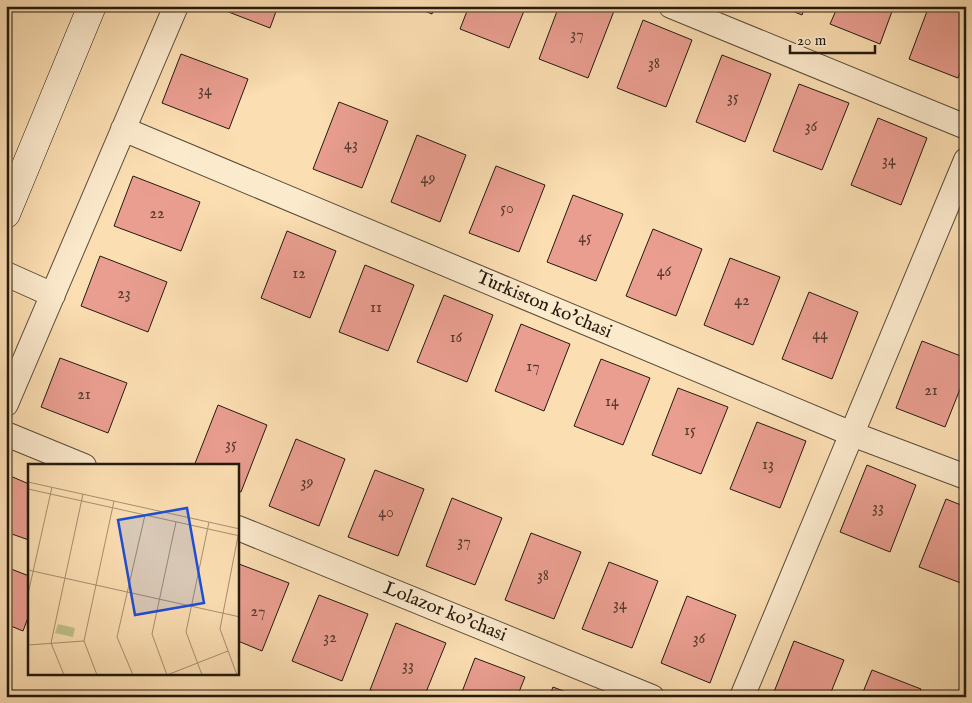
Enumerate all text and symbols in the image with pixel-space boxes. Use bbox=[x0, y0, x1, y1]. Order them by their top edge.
scale bar bbox=[790, 22, 874, 54]
house number: 37 bbox=[570, 25, 584, 45]
text: 20 m bbox=[797, 31, 827, 50]
house number: 38 bbox=[648, 54, 660, 74]
house number: 34 bbox=[198, 81, 212, 101]
house number: 35 bbox=[727, 88, 739, 108]
house number: 36 bbox=[805, 117, 818, 137]
house number: 43 bbox=[344, 135, 358, 155]
house number: 34 bbox=[882, 151, 896, 171]
house number: 49 bbox=[421, 169, 435, 189]
house number: 50 bbox=[500, 199, 514, 219]
house number: 22 bbox=[149, 204, 165, 224]
house number: 45 bbox=[578, 228, 592, 248]
house number: 46 bbox=[657, 262, 672, 282]
house number: 12 bbox=[292, 264, 306, 284]
street label: Turkiston ko'chasi bbox=[472, 266, 616, 344]
house number: 23 bbox=[117, 284, 131, 304]
house number: 42 bbox=[734, 291, 750, 311]
house number: 11 bbox=[370, 298, 382, 318]
house number: 44 bbox=[812, 325, 828, 345]
house number: 16 bbox=[450, 328, 463, 348]
house number: 17 bbox=[526, 357, 540, 377]
house number: 21 bbox=[924, 381, 938, 401]
house number: 21 bbox=[77, 385, 91, 405]
house number: 14 bbox=[605, 392, 619, 412]
house number: 15 bbox=[684, 421, 696, 441]
house number: 35 bbox=[225, 435, 237, 455]
house number: 13 bbox=[762, 455, 774, 475]
inset map bbox=[28, 464, 239, 676]
house number: 39 bbox=[301, 473, 313, 493]
house number: 33 bbox=[872, 498, 884, 518]
house number: 40 bbox=[378, 503, 394, 523]
house number: 37 bbox=[457, 532, 471, 552]
house number: 38 bbox=[537, 566, 549, 586]
street label: Lolazor ko'chasi bbox=[380, 576, 510, 648]
house number: 34 bbox=[613, 595, 627, 615]
house number: 27 bbox=[251, 602, 265, 622]
house number: 32 bbox=[323, 628, 337, 648]
house number: 36 bbox=[693, 629, 706, 649]
house number: 33 bbox=[402, 656, 414, 676]

